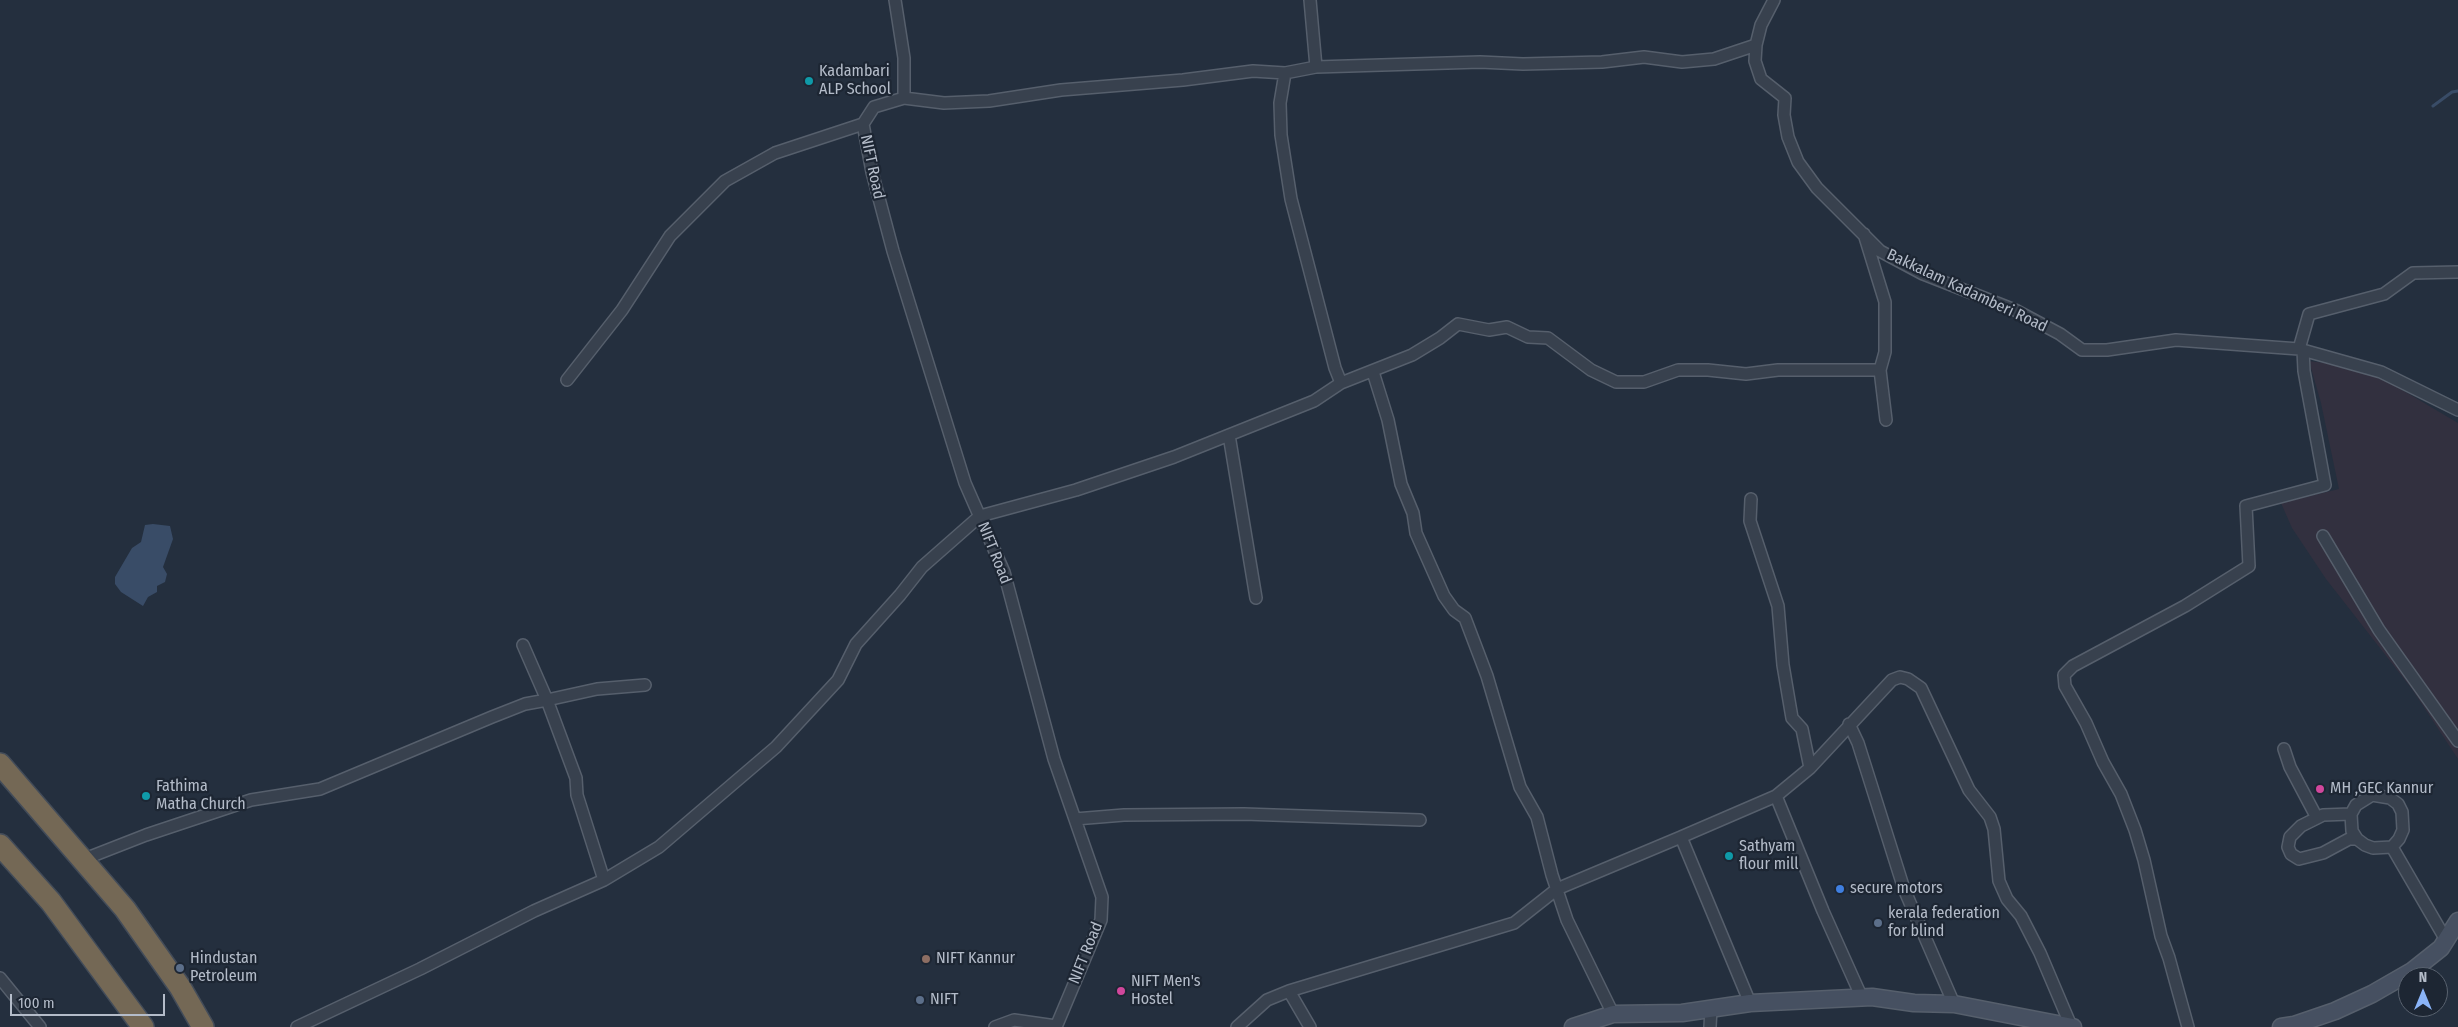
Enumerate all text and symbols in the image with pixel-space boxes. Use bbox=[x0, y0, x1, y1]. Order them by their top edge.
place label: Kadambari ALP School bbox=[819, 62, 891, 100]
marker: Kadambari ALP School bbox=[803, 75, 815, 87]
street label: NIFT Road bbox=[856, 133, 888, 201]
street label: Bakkalam Kadamberi Road bbox=[1884, 245, 2050, 337]
street label: NIFT Road bbox=[973, 519, 1015, 587]
place label: Fathima Matha Church bbox=[156, 777, 246, 815]
place label: MH ,GEC Kannur bbox=[2330, 779, 2433, 799]
marker: MH ,GEC Kannur bbox=[2314, 783, 2326, 795]
marker: Fathima Matha Church bbox=[140, 790, 152, 802]
place label: Sathyam flour mill bbox=[1739, 837, 1799, 875]
marker: Sathyam flour mill bbox=[1723, 850, 1735, 862]
place label: secure motors bbox=[1850, 879, 1943, 899]
marker: secure motors bbox=[1834, 883, 1846, 895]
place label: kerala federation for blind bbox=[1888, 904, 2000, 942]
marker: kerala federation for blind bbox=[1872, 917, 1884, 929]
street label: NIFT Road bbox=[1065, 919, 1107, 987]
place label: Hindustan Petroleum bbox=[190, 949, 257, 987]
place label: NIFT Kannur bbox=[936, 949, 1015, 969]
marker: NIFT Kannur bbox=[920, 953, 932, 965]
marker: Hindustan Petroleum bbox=[174, 962, 186, 974]
north arrow bbox=[2398, 967, 2448, 1017]
text: N bbox=[2419, 969, 2427, 986]
place label: NIFT Men's Hostel bbox=[1131, 972, 1201, 1010]
scale bar bbox=[12, 984, 168, 1016]
marker: NIFT Men's Hostel bbox=[1115, 985, 1127, 997]
place label: NIFT bbox=[930, 990, 958, 1010]
text: 100 m bbox=[18, 994, 55, 1012]
marker: NIFT bbox=[914, 994, 926, 1006]

